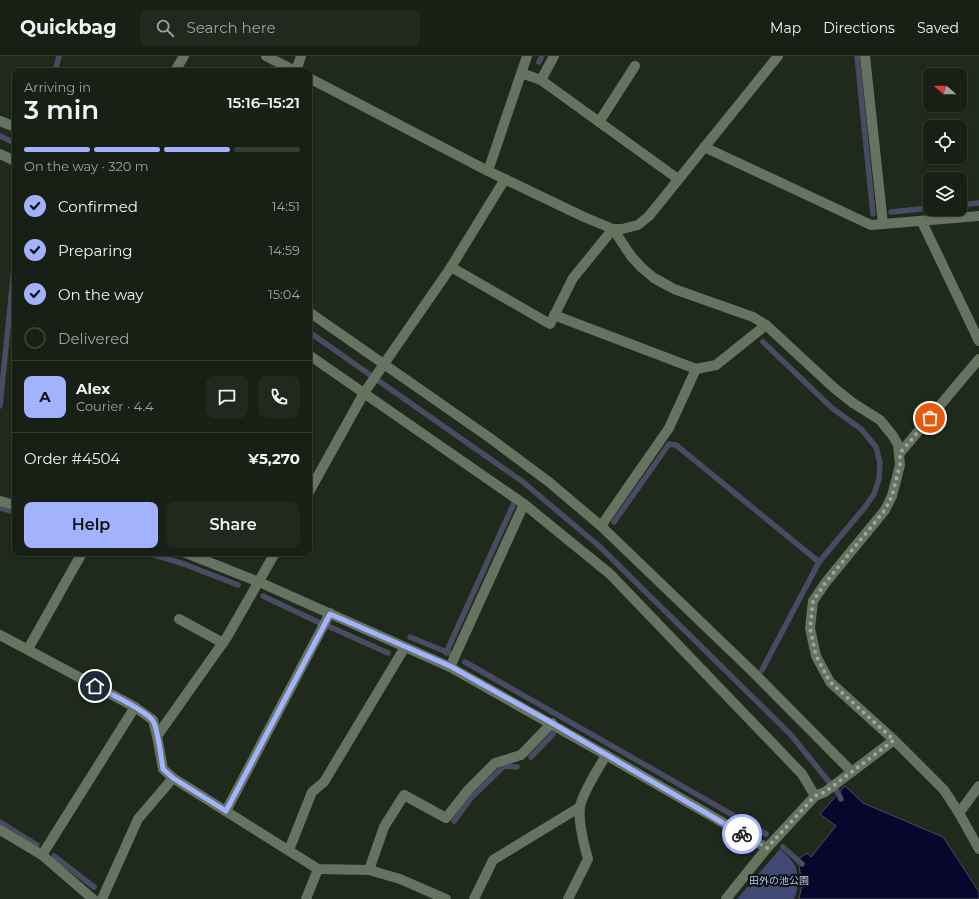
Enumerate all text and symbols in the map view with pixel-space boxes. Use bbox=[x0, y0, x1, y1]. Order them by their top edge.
search box bbox=[140, 10, 420, 46]
text: Quickbag bbox=[20, 16, 116, 39]
icon: search bbox=[154, 17, 176, 39]
text: Search here bbox=[186, 18, 276, 37]
text: Map bbox=[770, 19, 801, 37]
text: Directions bbox=[823, 19, 895, 37]
text: Saved bbox=[917, 19, 959, 37]
north arrow bbox=[923, 68, 967, 112]
map controls bbox=[923, 68, 967, 216]
text: Arriving in bbox=[24, 79, 91, 95]
text: 15:16–15:21 bbox=[227, 93, 300, 112]
text: 3 min bbox=[24, 94, 99, 126]
button: locate bbox=[923, 120, 967, 164]
text: On the way · 320 m bbox=[24, 158, 149, 174]
button: layers bbox=[923, 172, 967, 216]
icon: check bbox=[24, 195, 46, 217]
text: Confirmed bbox=[58, 197, 138, 216]
text: 14:51 bbox=[272, 198, 300, 214]
icon: check bbox=[24, 239, 46, 261]
text: Preparing bbox=[58, 241, 133, 260]
text: 14:59 bbox=[269, 242, 300, 258]
icon: check bbox=[24, 283, 46, 305]
text: On the way bbox=[58, 285, 143, 304]
text: 15:04 bbox=[268, 286, 300, 302]
text: Delivered bbox=[58, 329, 130, 348]
button: chat bbox=[206, 376, 248, 418]
button: phone bbox=[258, 376, 300, 418]
text: Alex bbox=[76, 379, 110, 398]
text: A bbox=[39, 387, 51, 406]
text: Courier · 4.4 bbox=[76, 398, 154, 414]
pin bbox=[913, 401, 947, 435]
icon: bag bbox=[919, 407, 941, 429]
text: Order #4504 bbox=[24, 449, 120, 468]
text: ¥5,270 bbox=[248, 449, 300, 468]
button: Help bbox=[24, 502, 158, 548]
button: Share bbox=[166, 502, 300, 548]
pin bbox=[78, 669, 112, 703]
icon: home bbox=[84, 675, 106, 697]
courier bbox=[722, 814, 762, 854]
icon: bike bbox=[731, 823, 753, 845]
park label: 田外の池公園 bbox=[749, 874, 809, 887]

